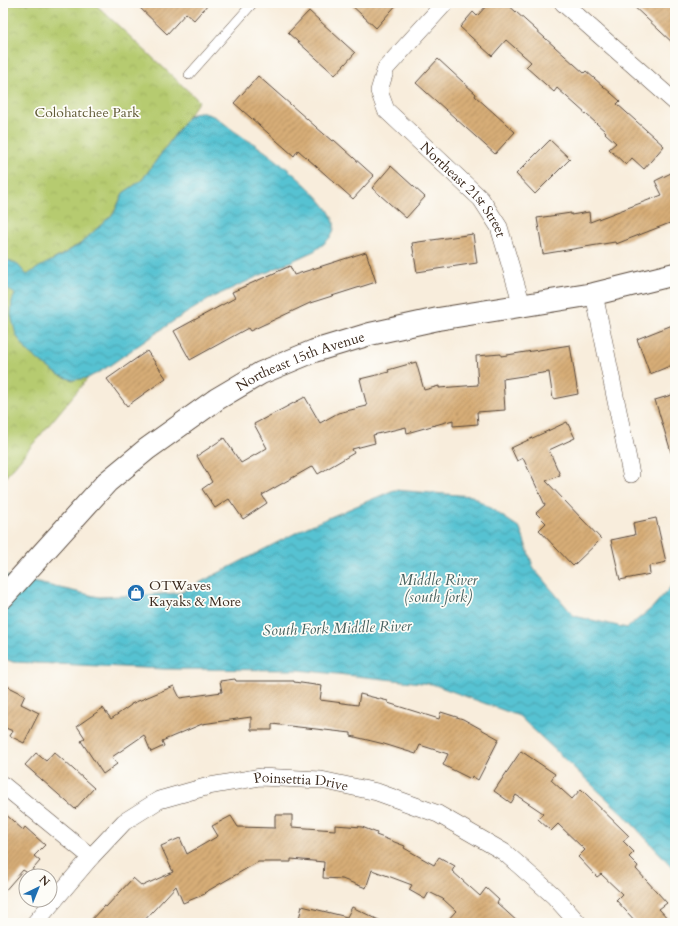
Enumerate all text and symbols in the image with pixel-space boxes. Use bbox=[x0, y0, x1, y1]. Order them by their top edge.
park label: Colohatchee Park bbox=[34, 103, 140, 122]
street label: Northeast 21st Street bbox=[416, 138, 511, 240]
street label: Northeast 15th Avenue bbox=[232, 327, 367, 395]
water label: Middle River (south fork) bbox=[399, 570, 478, 607]
place label: OTWaves Kayaks & More bbox=[149, 576, 241, 611]
shop icon: OTWaves Kayaks & More bbox=[126, 583, 146, 603]
water label: South Fork Middle River bbox=[262, 615, 413, 641]
street label: Poinsettia Drive bbox=[252, 767, 350, 795]
north arrow bbox=[18, 868, 58, 908]
text: N bbox=[36, 872, 53, 890]

